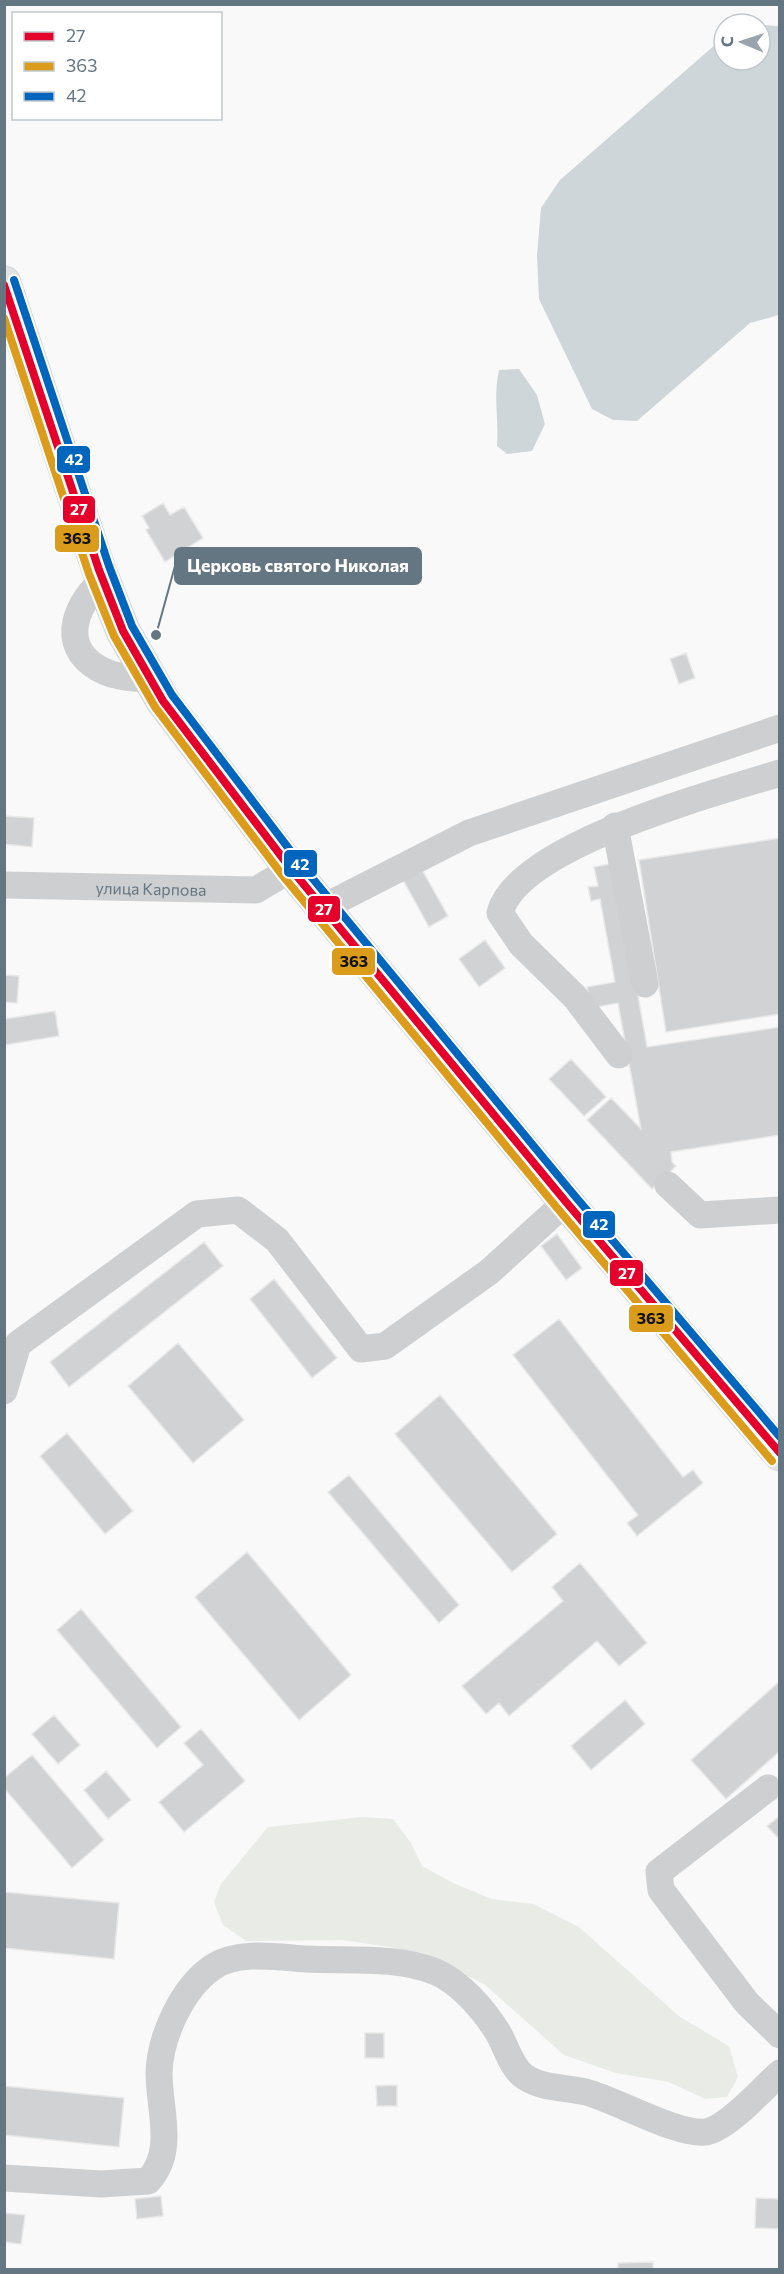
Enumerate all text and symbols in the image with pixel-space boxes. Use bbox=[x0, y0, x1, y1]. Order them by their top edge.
legend bbox=[12, 12, 222, 120]
north arrow bbox=[712, 12, 772, 72]
text: 27 bbox=[66, 24, 85, 46]
text: С bbox=[717, 36, 736, 47]
text: 363 bbox=[66, 54, 97, 76]
text: 42 bbox=[66, 84, 87, 106]
line badge: 42 bbox=[56, 445, 91, 474]
text: 42 bbox=[65, 449, 83, 468]
line badge: 27 bbox=[62, 495, 96, 524]
text: 27 bbox=[70, 499, 88, 518]
line badge: 363 bbox=[54, 524, 100, 553]
text: 363 bbox=[63, 528, 91, 547]
callout: Церковь святого Николая bbox=[175, 548, 421, 584]
text: Церковь святого Николая bbox=[187, 554, 409, 576]
line badge: 42 bbox=[283, 849, 318, 878]
text: 42 bbox=[291, 854, 309, 873]
street label: улица Карпова bbox=[95, 877, 207, 899]
line badge: 27 bbox=[307, 895, 341, 923]
text: 27 bbox=[315, 899, 333, 918]
line badge: 363 bbox=[331, 947, 376, 976]
text: 363 bbox=[340, 951, 368, 970]
line badge: 42 bbox=[582, 1210, 616, 1239]
text: 42 bbox=[590, 1214, 608, 1233]
line badge: 27 bbox=[609, 1259, 644, 1287]
text: 27 bbox=[618, 1263, 636, 1282]
line badge: 363 bbox=[628, 1304, 674, 1333]
text: 363 bbox=[637, 1308, 665, 1327]

